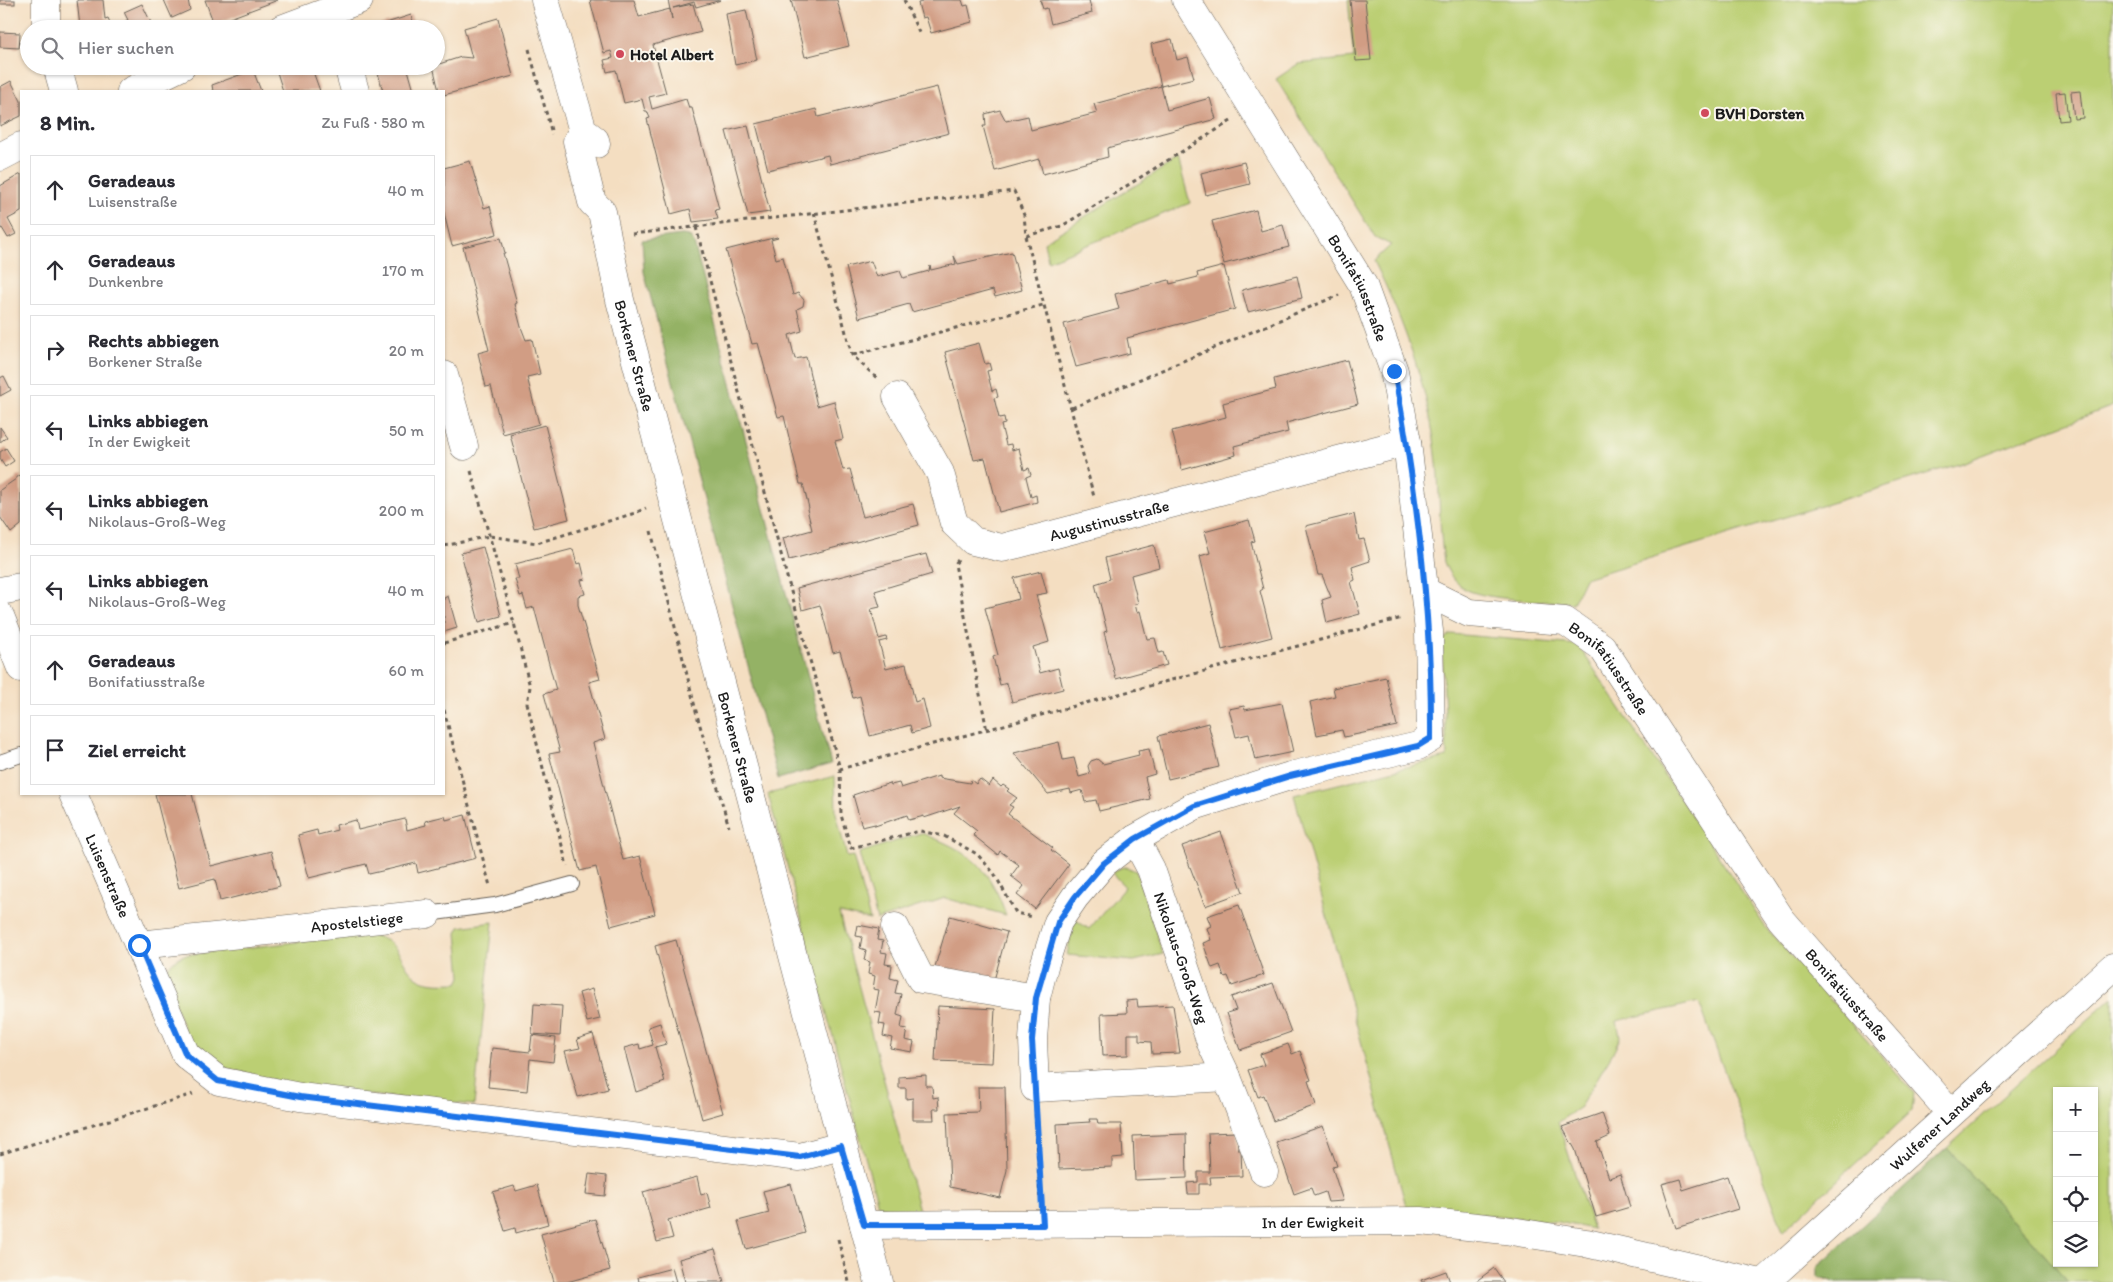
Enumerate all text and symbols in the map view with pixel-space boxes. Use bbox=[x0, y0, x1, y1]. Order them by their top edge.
search box bbox=[20, 20, 445, 75]
icon: search bbox=[38, 34, 66, 62]
text: Hier suchen bbox=[78, 36, 174, 59]
place label: Hotel Albert bbox=[630, 45, 714, 64]
marker: Hotel Albert bbox=[614, 48, 626, 60]
place label: BVH Dorsten bbox=[1715, 104, 1805, 123]
marker: BVH Dorsten bbox=[1699, 107, 1711, 119]
text: 8 Min. bbox=[40, 110, 95, 135]
text: Zu Fuß · 580 m bbox=[321, 113, 425, 132]
text: Geradeaus bbox=[88, 169, 175, 192]
icon: ahead bbox=[41, 176, 69, 204]
text: 40 m bbox=[387, 181, 424, 200]
text: Luisenstraße bbox=[88, 192, 177, 211]
street label: Bonifatiusstraße bbox=[1324, 231, 1392, 344]
text: Geradeaus bbox=[88, 249, 175, 272]
icon: ahead bbox=[41, 256, 69, 284]
text: 170 m bbox=[382, 261, 424, 280]
text: Dunkenbre bbox=[88, 272, 163, 291]
street label: Borkener Straße bbox=[611, 298, 658, 413]
text: Rechts abbiegen bbox=[88, 329, 219, 352]
icon: right bbox=[41, 336, 69, 364]
text: 20 m bbox=[389, 341, 424, 360]
text: Borkener Straße bbox=[88, 352, 202, 371]
route end bbox=[1383, 360, 1406, 383]
text: Links abbiegen bbox=[88, 409, 208, 432]
icon: left bbox=[41, 416, 69, 444]
text: 50 m bbox=[389, 421, 424, 440]
text: In der Ewigkeit bbox=[88, 432, 191, 451]
text: Links abbiegen bbox=[88, 489, 208, 512]
street label: Augustinusstraße bbox=[1047, 495, 1171, 545]
icon: left bbox=[41, 496, 69, 524]
text: 200 m bbox=[379, 501, 424, 520]
text: Nikolaus-Groß-Weg bbox=[88, 512, 226, 531]
text: Links abbiegen bbox=[88, 569, 208, 592]
icon: left bbox=[41, 576, 69, 604]
text: 40 m bbox=[387, 581, 424, 600]
text: Nikolaus-Groß-Weg bbox=[88, 592, 226, 611]
street label: Bonifatiusstraße bbox=[1565, 617, 1653, 718]
text: Geradeaus bbox=[88, 649, 175, 672]
icon: ahead bbox=[41, 656, 69, 684]
text: 60 m bbox=[389, 661, 424, 680]
text: Bonifatiusstraße bbox=[88, 672, 205, 691]
street label: Borkener Straße bbox=[714, 689, 762, 805]
icon: arrive bbox=[41, 736, 69, 764]
text: Ziel erreicht bbox=[88, 739, 186, 762]
street label: Luisenstraße bbox=[82, 831, 135, 920]
street label: Nikolaus-Groß-Weg bbox=[1150, 890, 1213, 1027]
street label: Apostelstiege bbox=[310, 907, 404, 936]
route start bbox=[128, 934, 151, 957]
street label: Bonifatiusstraße bbox=[1802, 944, 1893, 1045]
street label: Wulfener Landweg bbox=[1885, 1074, 1994, 1174]
map controls bbox=[2053, 1087, 2098, 1267]
button: + bbox=[2053, 1087, 2098, 1132]
button: − bbox=[2053, 1132, 2098, 1177]
button: locate bbox=[2053, 1177, 2098, 1222]
street label: In der Ewigkeit bbox=[1262, 1212, 1364, 1232]
button: layers bbox=[2053, 1222, 2098, 1267]

